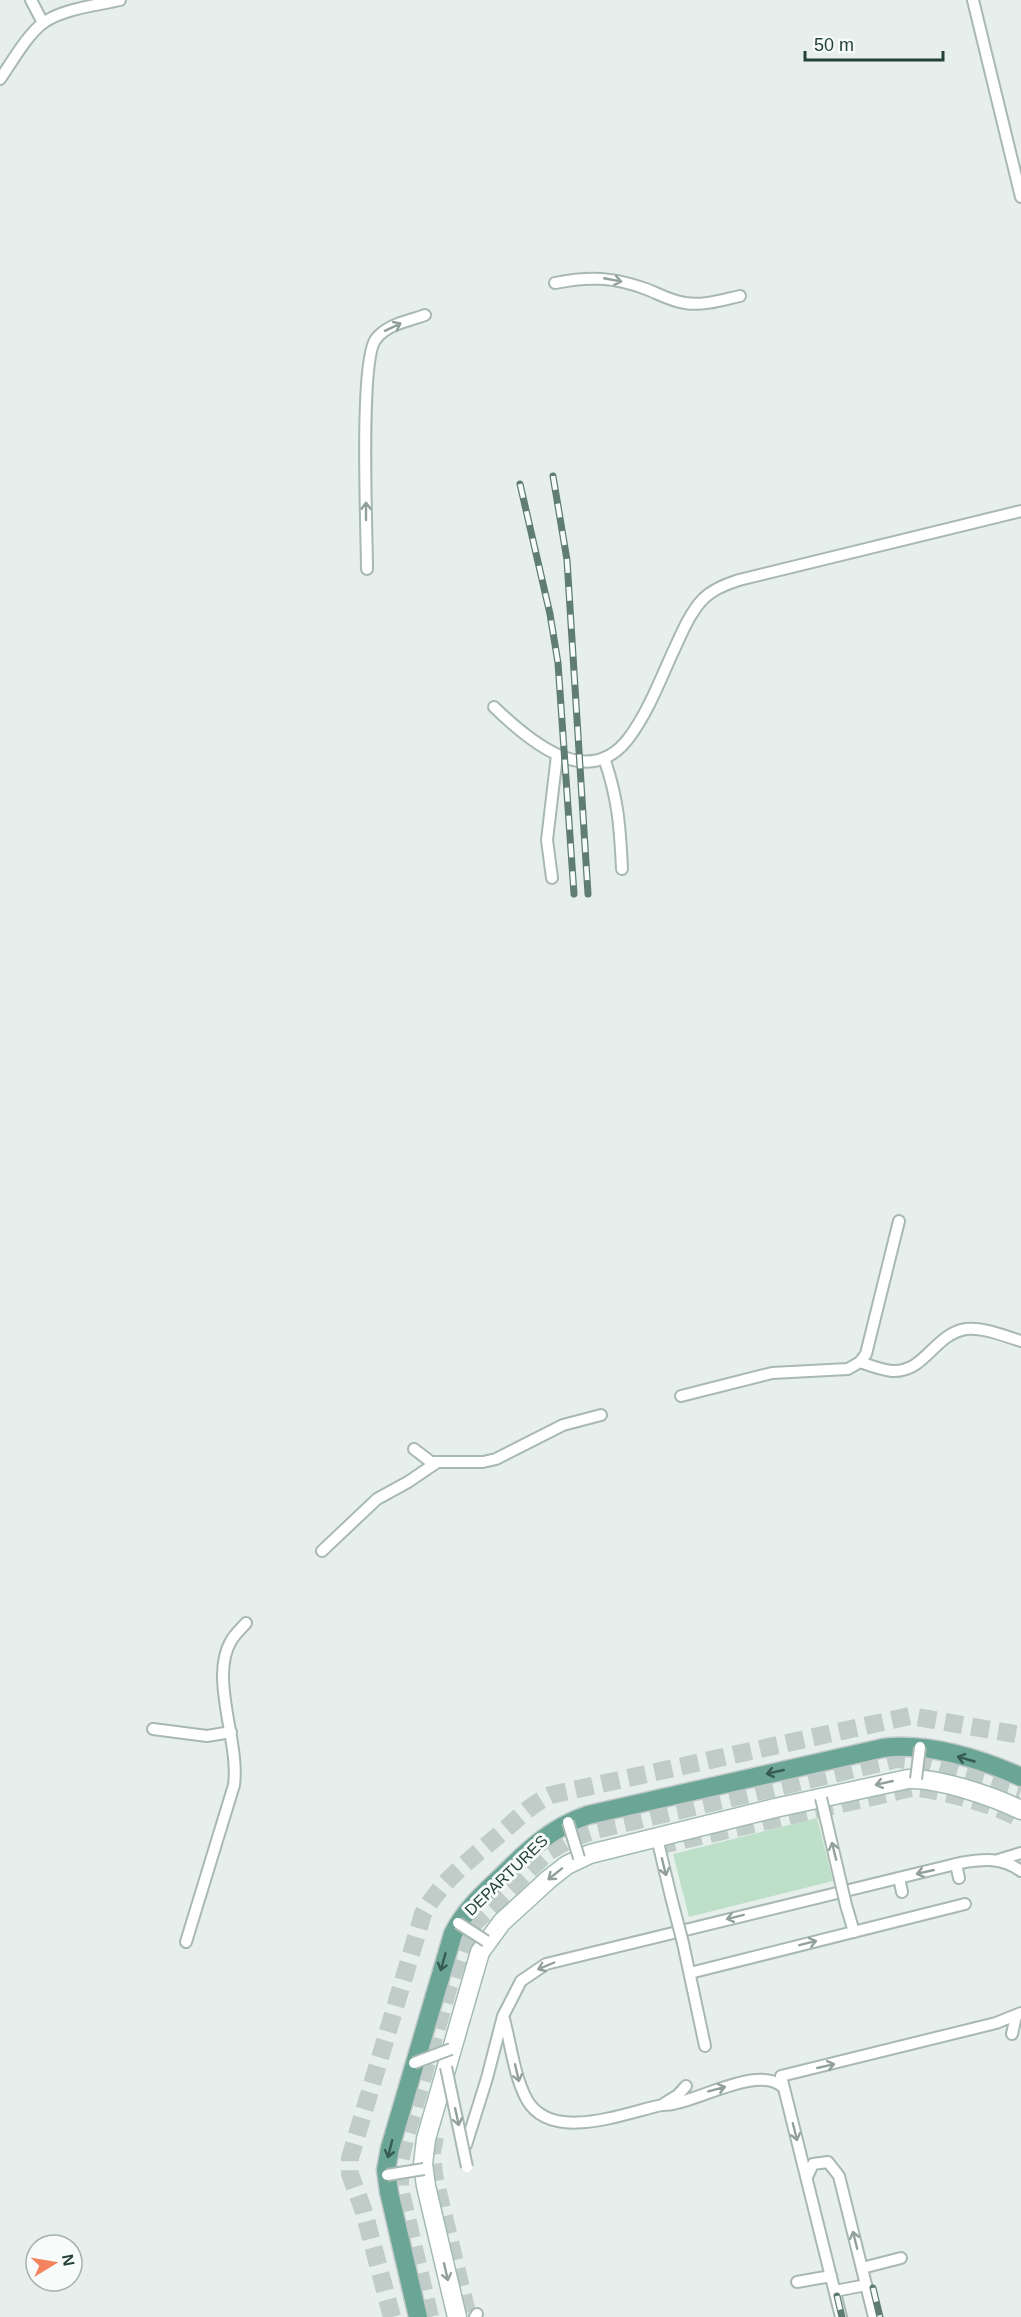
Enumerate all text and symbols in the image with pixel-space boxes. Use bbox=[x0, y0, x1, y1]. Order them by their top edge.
scale bar bbox=[805, 24, 943, 62]
text: 50 m bbox=[814, 35, 854, 55]
one-way arrow bbox=[603, 275, 622, 286]
one-way arrow bbox=[384, 321, 402, 332]
one-way arrow bbox=[361, 501, 372, 521]
one-way arrow bbox=[956, 1752, 975, 1764]
one-way arrow bbox=[766, 1767, 785, 1778]
one-way arrow bbox=[875, 1778, 894, 1789]
street label: DEPARTURES bbox=[462, 1832, 551, 1919]
one-way arrow bbox=[827, 1842, 839, 1861]
one-way arrow bbox=[659, 1857, 671, 1876]
one-way arrow bbox=[916, 1866, 935, 1878]
one-way arrow bbox=[548, 1867, 563, 1881]
one-way arrow bbox=[726, 1912, 745, 1924]
one-way arrow bbox=[798, 1937, 817, 1949]
one-way arrow bbox=[437, 1952, 448, 1971]
one-way arrow bbox=[538, 1960, 556, 1972]
one-way arrow bbox=[817, 2059, 836, 2071]
one-way arrow bbox=[512, 2063, 524, 2082]
one-way arrow bbox=[707, 2083, 726, 2094]
one-way arrow bbox=[451, 2107, 463, 2126]
one-way arrow bbox=[789, 2122, 801, 2141]
one-way arrow bbox=[383, 2140, 395, 2159]
one-way arrow bbox=[848, 2231, 860, 2250]
north arrow bbox=[24, 2233, 84, 2293]
text: N bbox=[59, 2253, 78, 2268]
one-way arrow bbox=[441, 2262, 452, 2281]

